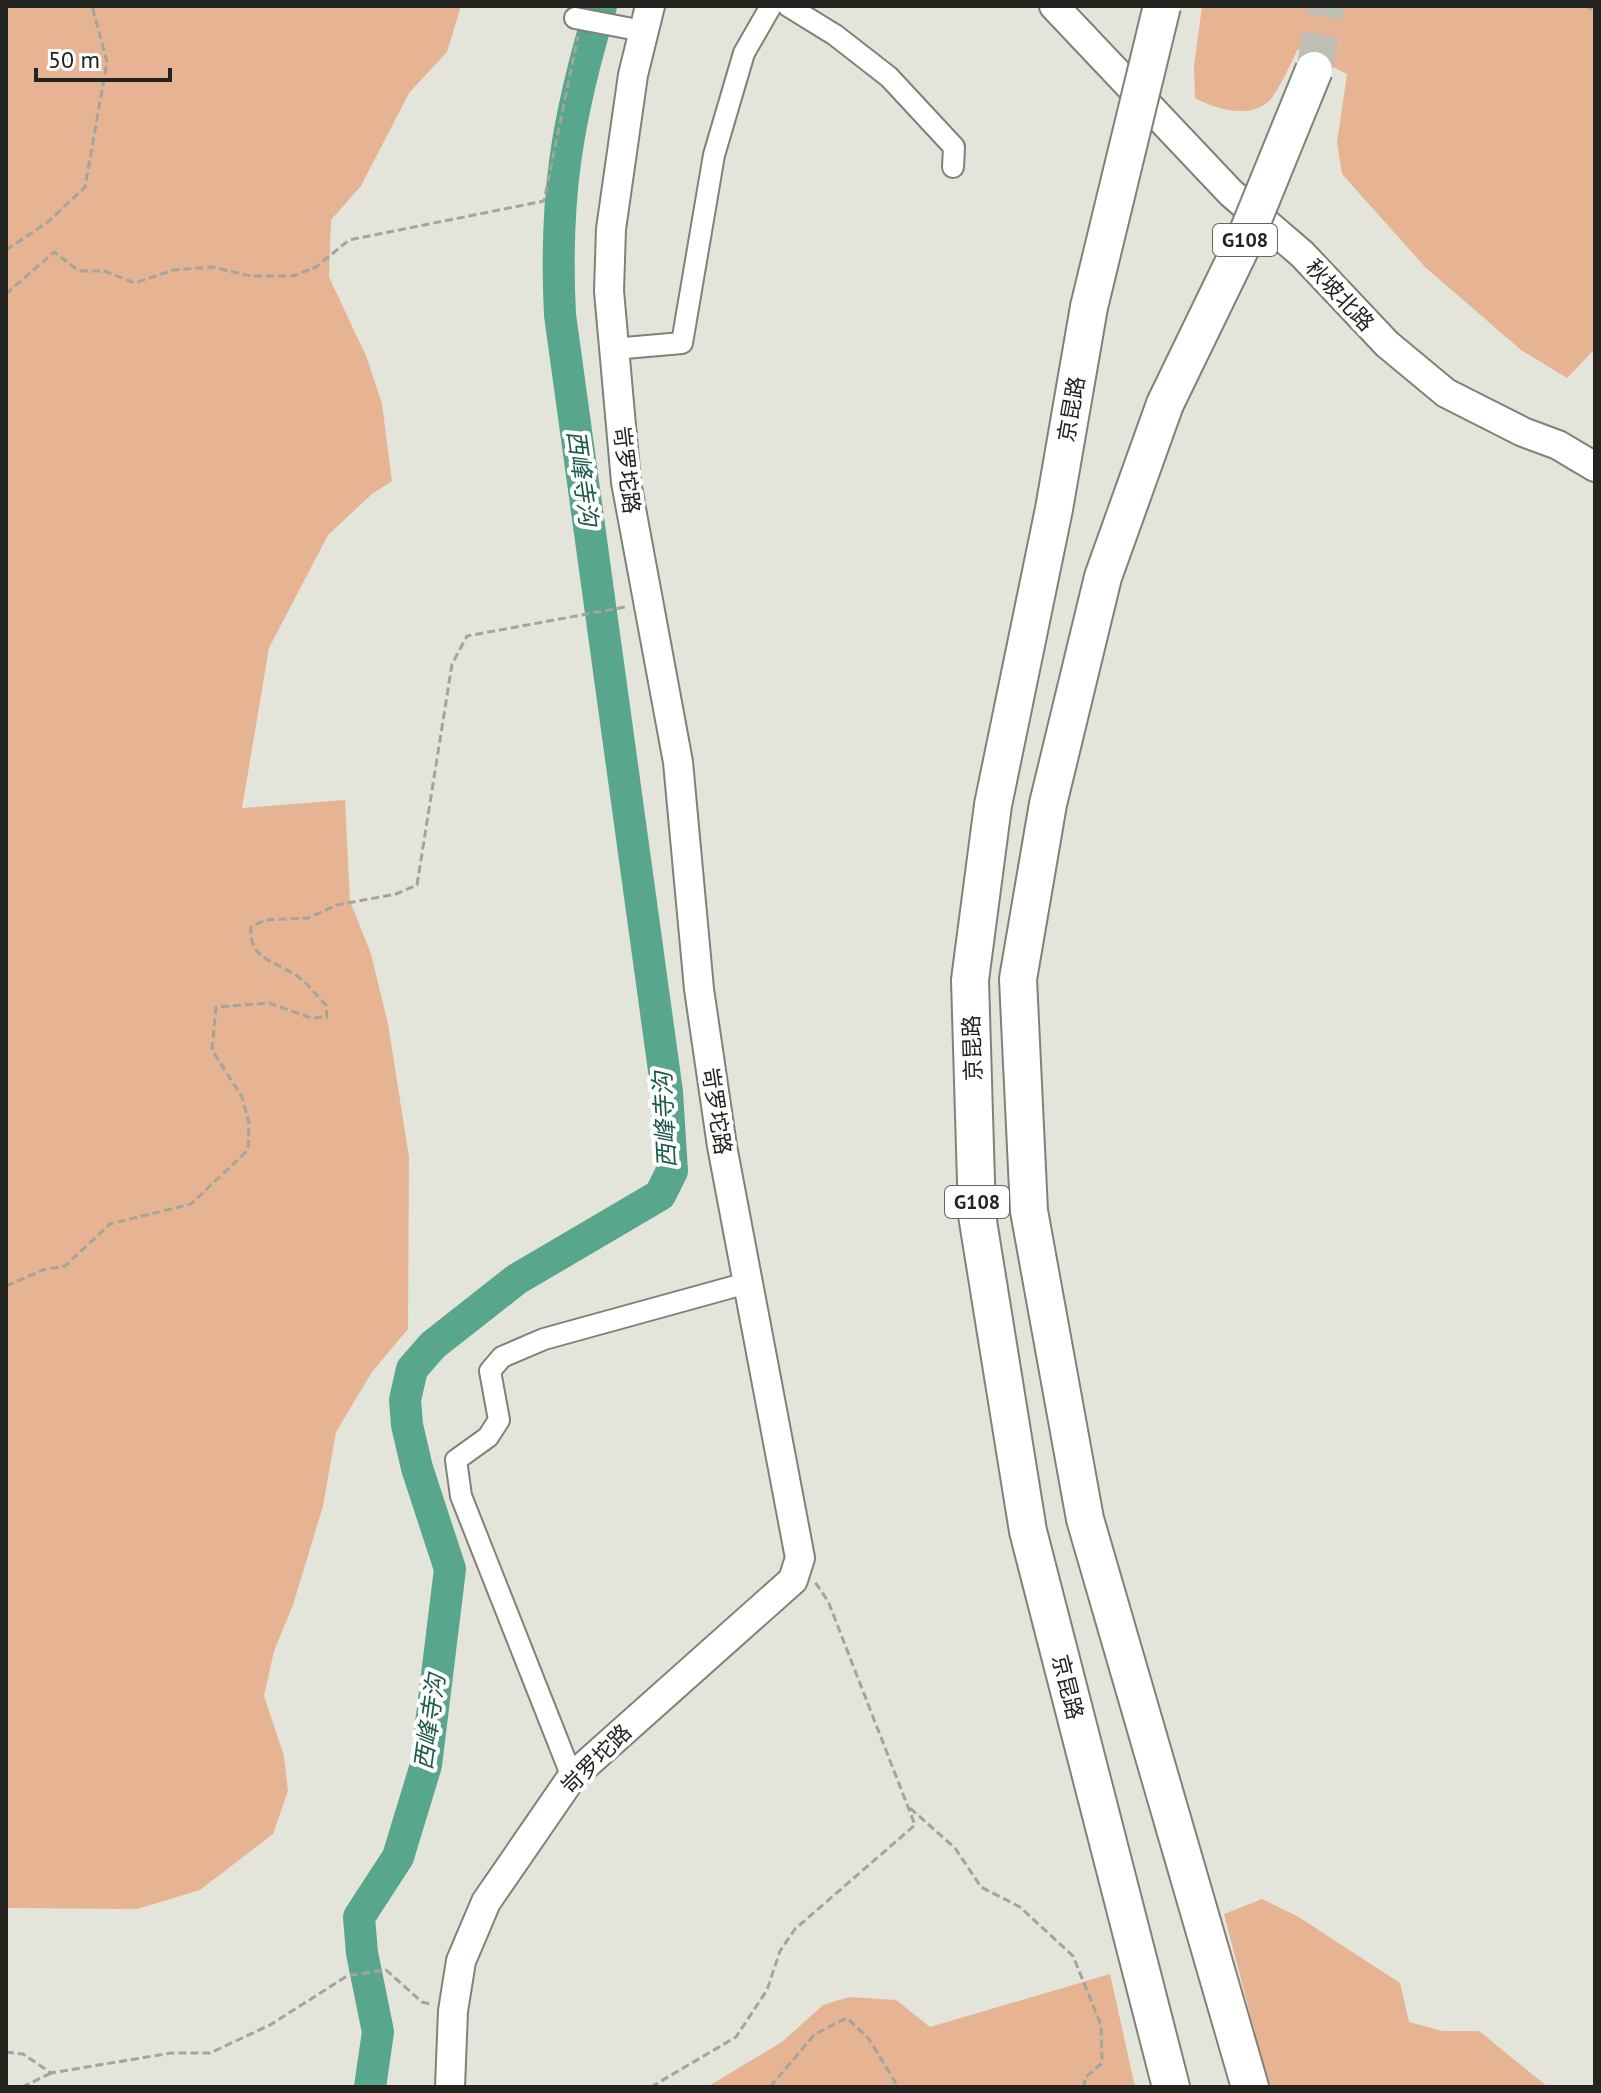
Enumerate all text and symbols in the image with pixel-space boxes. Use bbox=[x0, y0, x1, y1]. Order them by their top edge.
scale bar bbox=[36, 32, 170, 82]
text: 50 m bbox=[48, 44, 100, 75]
road number: G108 bbox=[1213, 224, 1277, 256]
street label: 秋坡北路 bbox=[1300, 253, 1380, 337]
street label: 京昆路 bbox=[1051, 374, 1091, 444]
street label: 岢罗坨路 bbox=[608, 425, 646, 515]
water label: 西峰寺沟 bbox=[560, 428, 605, 531]
street label: 京昆路 bbox=[957, 1015, 987, 1081]
street label: 岢罗坨路 bbox=[696, 1065, 738, 1157]
water label: 西峰寺沟 bbox=[646, 1068, 682, 1169]
road number: G108 bbox=[945, 1186, 1009, 1218]
street label: 京昆路 bbox=[1046, 1652, 1090, 1722]
water label: 西峰寺沟 bbox=[407, 1669, 452, 1772]
street label: 岢罗坨路 bbox=[555, 1718, 637, 1800]

